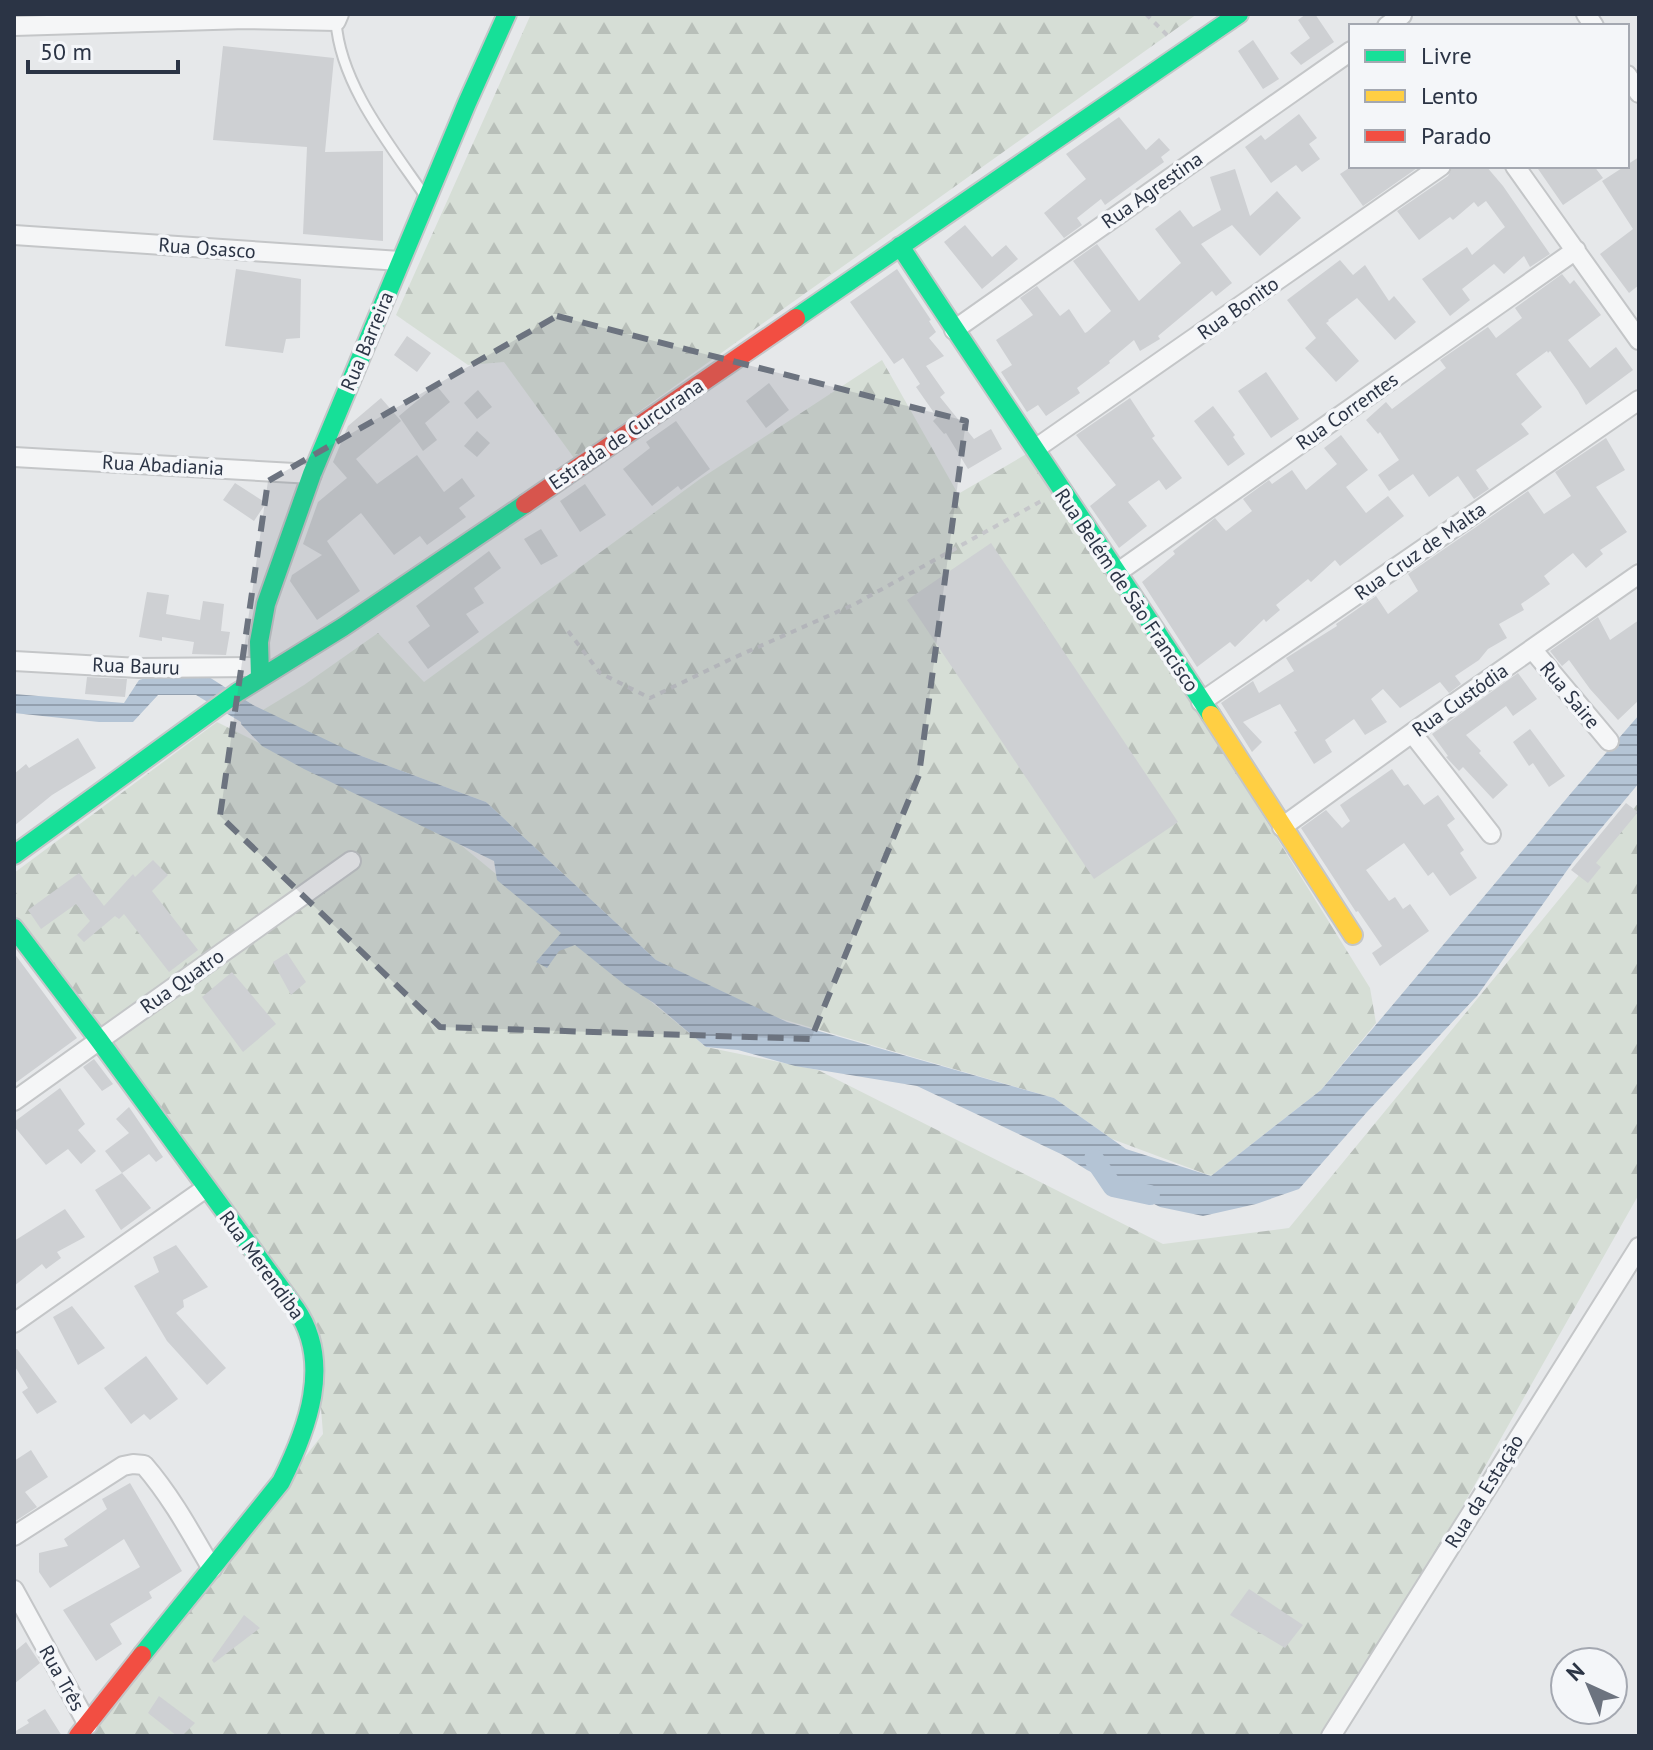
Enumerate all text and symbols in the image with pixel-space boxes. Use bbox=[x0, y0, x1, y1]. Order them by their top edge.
scale bar bbox=[28, 24, 178, 74]
legend bbox=[1349, 24, 1629, 168]
text: 50 m bbox=[40, 36, 92, 67]
text: Livre bbox=[1421, 40, 1472, 71]
text: Lento bbox=[1421, 80, 1478, 111]
text: Parado bbox=[1421, 120, 1491, 151]
street label: Rua Agrestina bbox=[1096, 146, 1208, 234]
street label: Rua Osasco bbox=[157, 232, 257, 264]
street label: Rua Bonito bbox=[1192, 270, 1284, 346]
street label: Rua Barreira bbox=[334, 288, 400, 394]
street label: Rua Correntes bbox=[1291, 366, 1403, 456]
street label: Estrada de Curcurana bbox=[544, 373, 708, 495]
street label: Rua Abadiania bbox=[102, 449, 224, 481]
street label: Rua Belém de São Francisco bbox=[1049, 483, 1205, 697]
street label: Rua Cruz de Malta bbox=[1349, 496, 1491, 606]
street label: Rua Bauru bbox=[92, 651, 180, 681]
street label: Rua Saire bbox=[1534, 656, 1606, 734]
street label: Rua Custódia bbox=[1407, 657, 1513, 743]
street label: Rua Quatro bbox=[135, 943, 229, 1019]
street label: Rua Merendiba bbox=[214, 1205, 310, 1325]
street label: Rua da Estação bbox=[1439, 1429, 1529, 1553]
street label: Rua Três bbox=[33, 1640, 91, 1716]
north arrow bbox=[1549, 1646, 1629, 1726]
text: N bbox=[1560, 1657, 1590, 1687]

